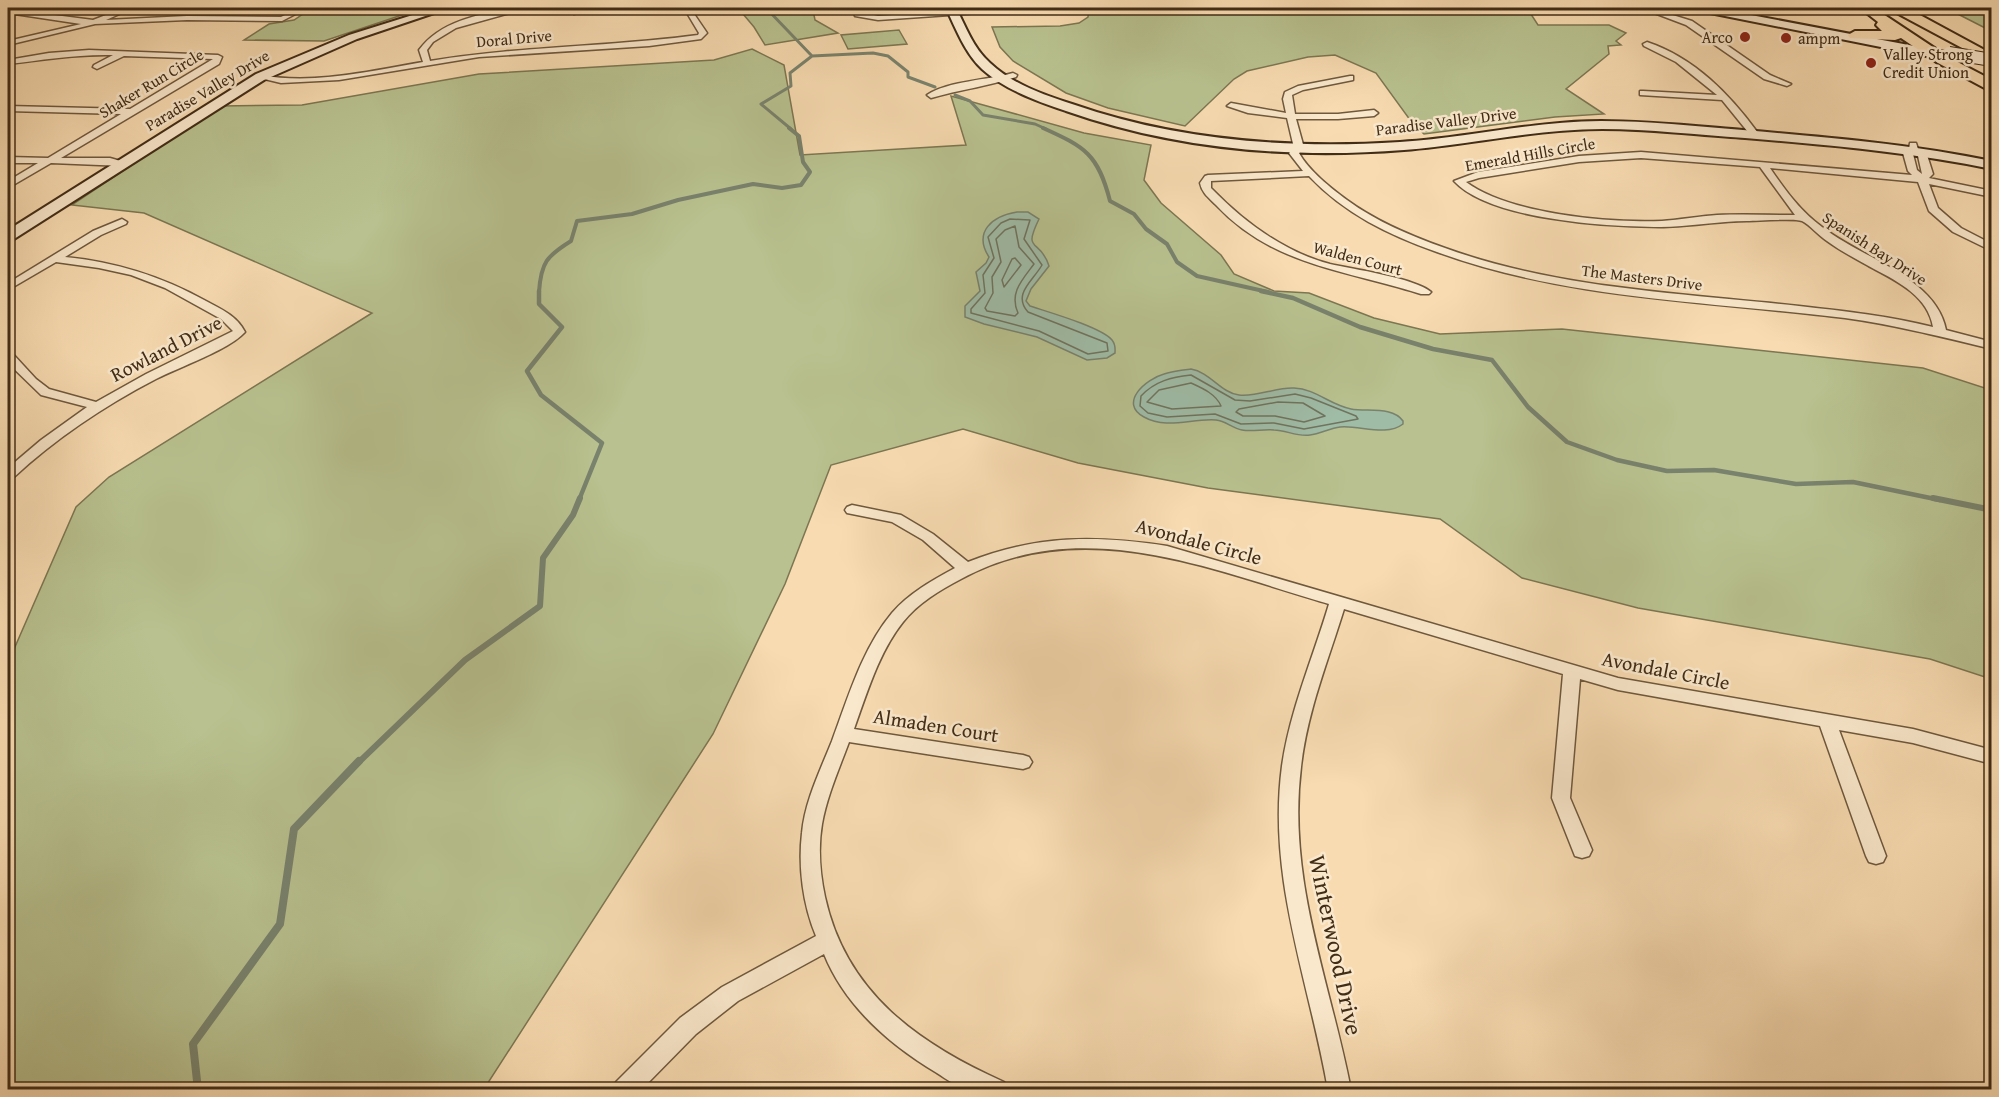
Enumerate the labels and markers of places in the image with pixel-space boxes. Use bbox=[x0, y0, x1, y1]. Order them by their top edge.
place label: Arco bbox=[1702, 25, 1733, 49]
place label: ampm bbox=[1798, 26, 1840, 50]
marker: Arco bbox=[1738, 30, 1752, 44]
marker: ampm bbox=[1779, 31, 1793, 45]
place label: Valley Strong Credit Union bbox=[1883, 42, 1973, 84]
marker: Valley Strong Credit Union bbox=[1864, 56, 1878, 70]

